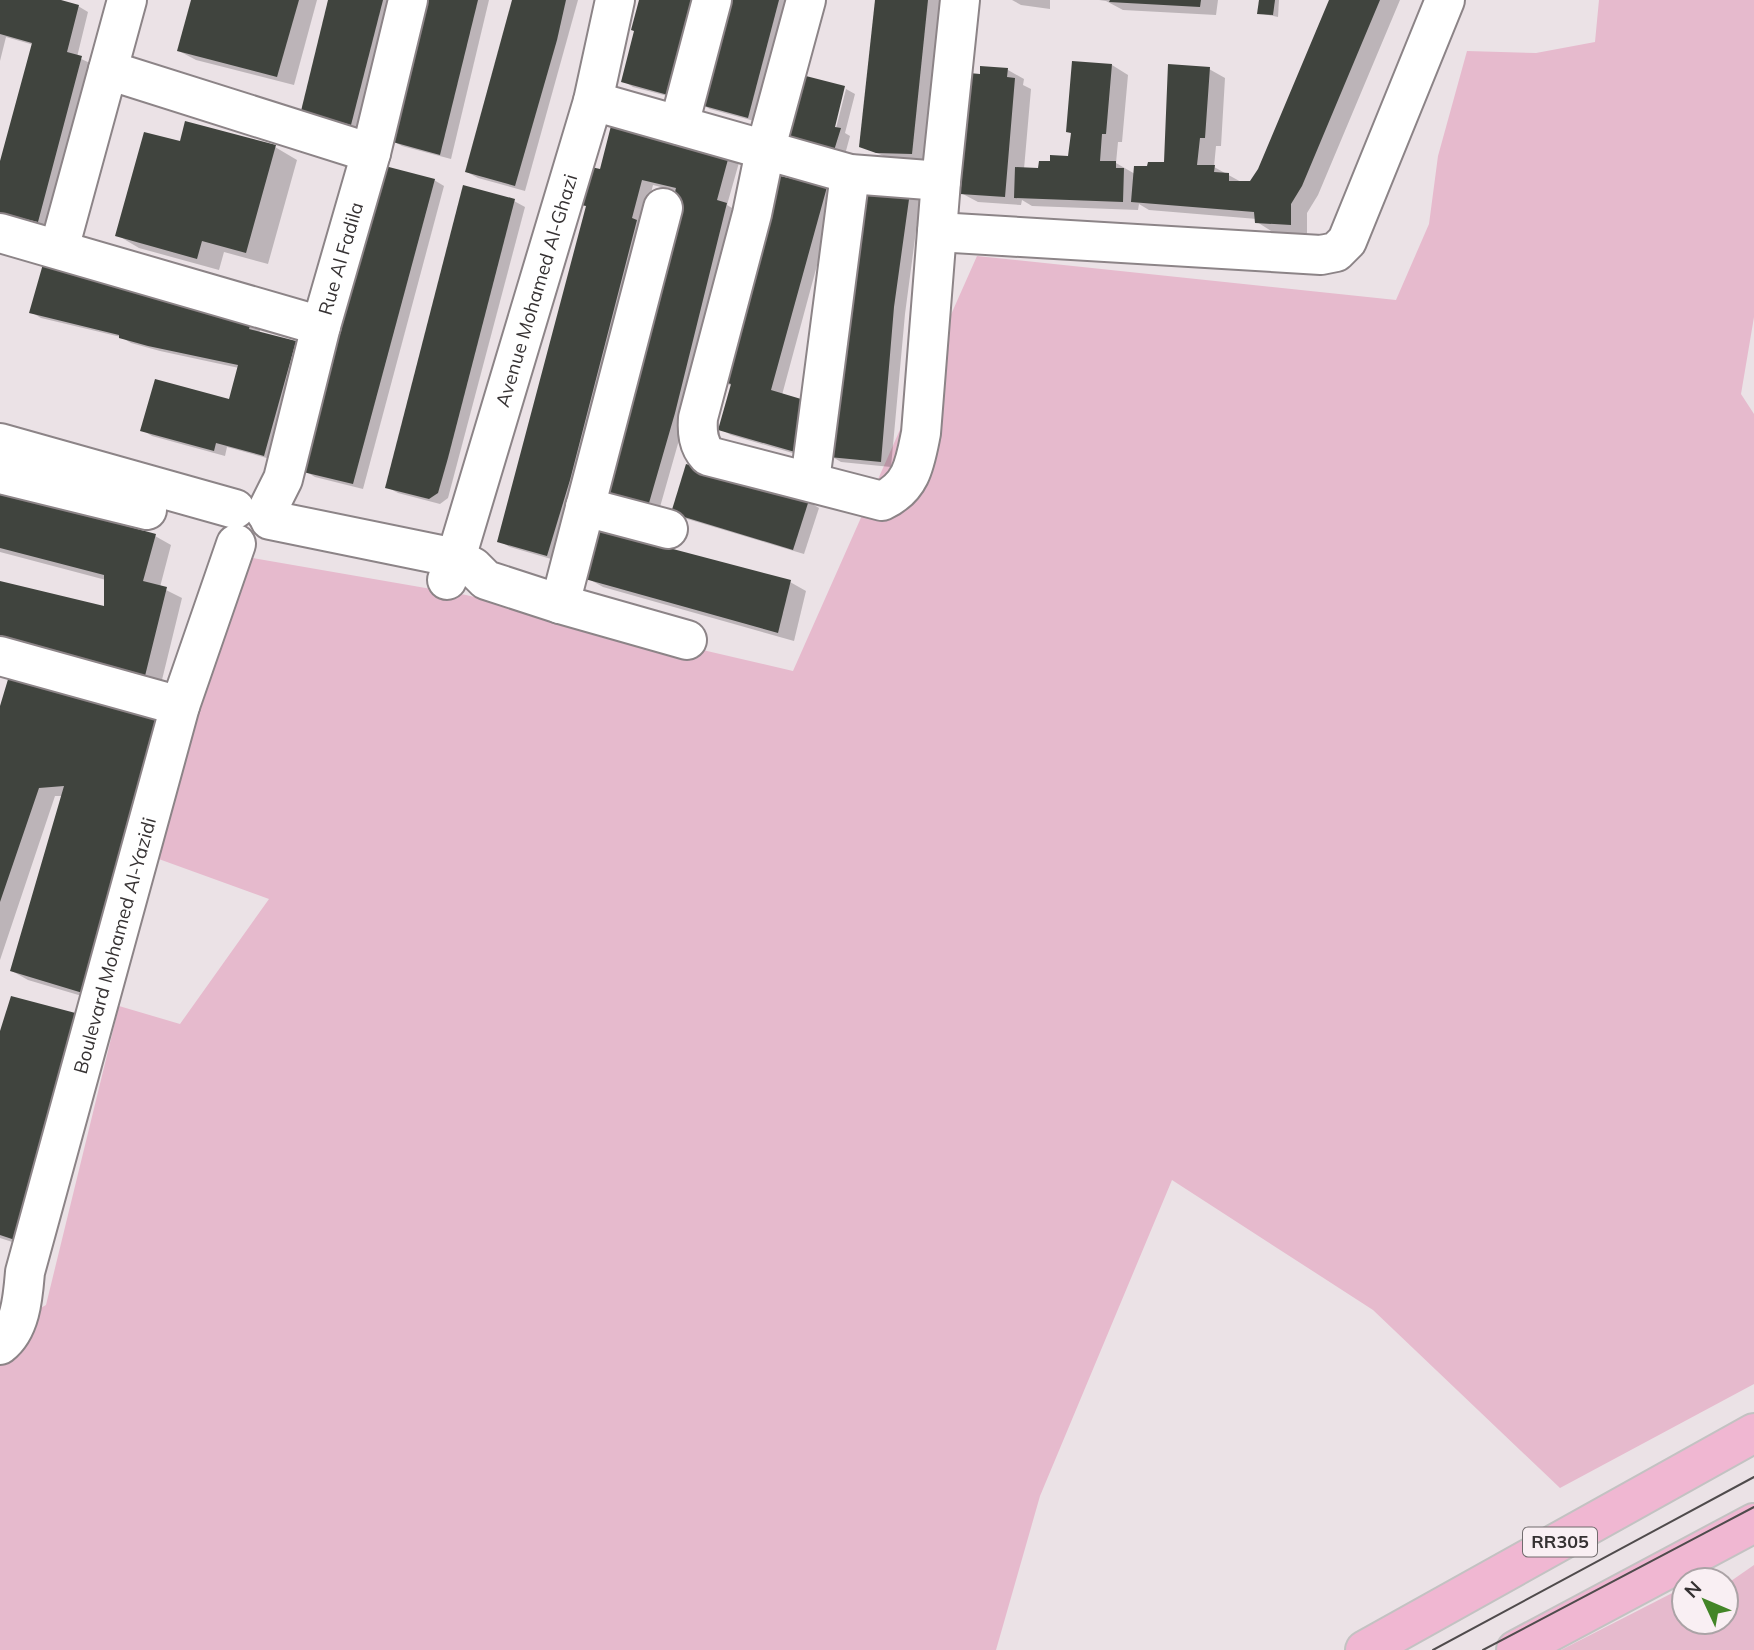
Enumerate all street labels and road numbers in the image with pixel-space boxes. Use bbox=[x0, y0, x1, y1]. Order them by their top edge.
street label: Avenue Mohamed Al-Ghazi bbox=[490, 171, 582, 410]
street label: Rue Al Fadila bbox=[313, 199, 368, 318]
street label: Boulevard Mohamed Al-Yazidi bbox=[68, 815, 161, 1076]
road number: RR305 bbox=[1523, 1527, 1597, 1556]

